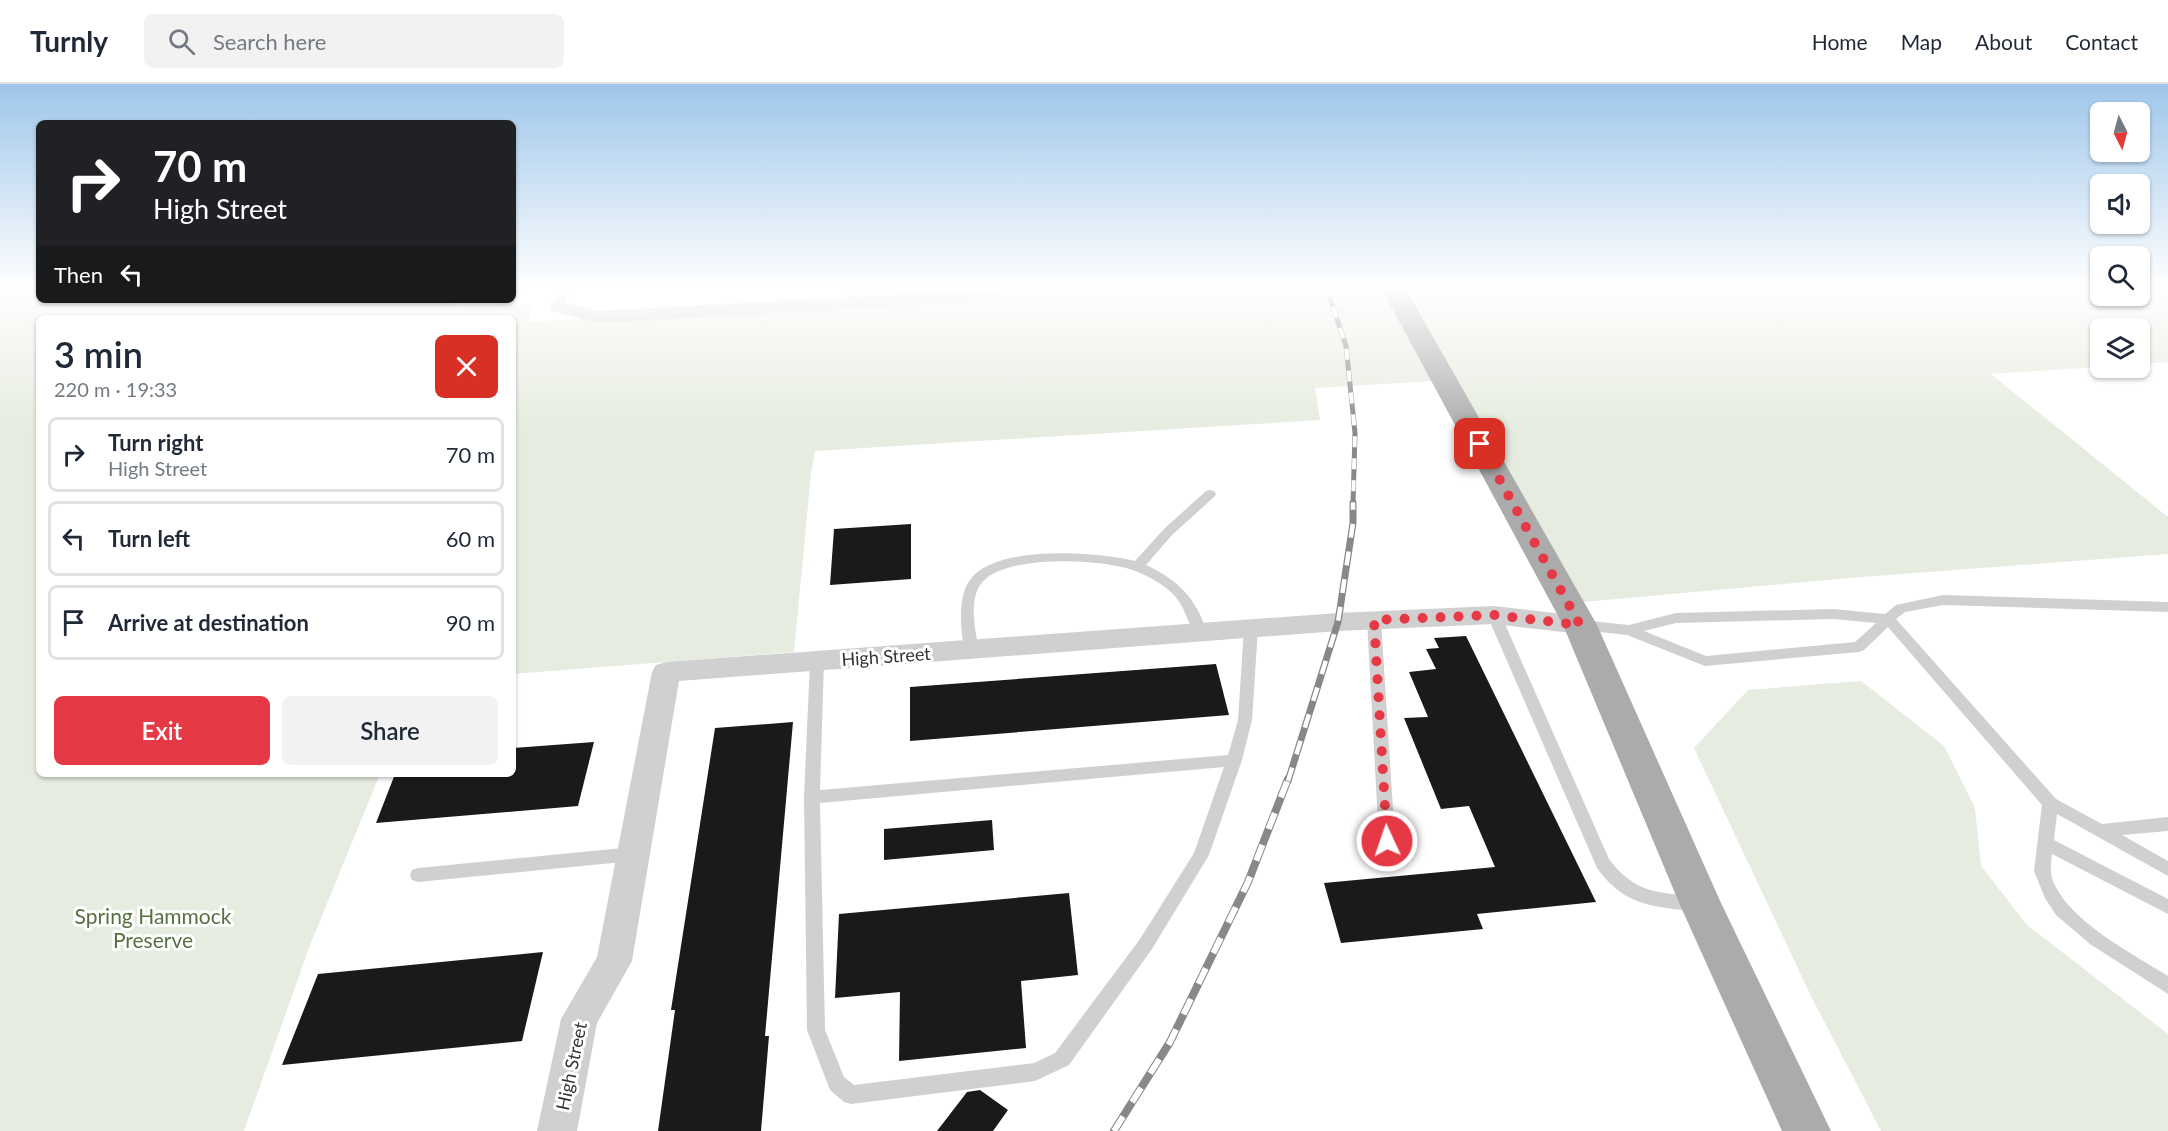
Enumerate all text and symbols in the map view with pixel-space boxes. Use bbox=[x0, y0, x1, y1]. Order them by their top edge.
search box bbox=[144, 14, 564, 68]
text: Turnly bbox=[30, 24, 108, 58]
icon: search bbox=[165, 25, 198, 58]
text: Search here bbox=[213, 28, 326, 55]
text: Home bbox=[1812, 29, 1868, 54]
text: Map bbox=[1901, 29, 1942, 54]
text: About bbox=[1975, 29, 2032, 54]
text: Contact bbox=[2065, 29, 2138, 54]
north arrow bbox=[2090, 102, 2150, 162]
map controls bbox=[2090, 102, 2150, 378]
text: 70 m bbox=[153, 141, 247, 191]
icon: right bbox=[54, 144, 132, 222]
button: sound bbox=[2090, 174, 2150, 234]
text: High Street bbox=[153, 192, 287, 225]
button: search bbox=[2090, 246, 2150, 306]
icon: left bbox=[115, 258, 148, 291]
text: Then bbox=[54, 261, 103, 288]
button: layers bbox=[2090, 318, 2150, 378]
text: 3 min bbox=[54, 332, 143, 376]
button: close bbox=[435, 335, 498, 398]
text: 220 m · 19:33 bbox=[54, 377, 177, 401]
pin bbox=[1454, 418, 1505, 469]
icon: arrive bbox=[1463, 427, 1496, 460]
text: Turn right bbox=[108, 429, 203, 456]
icon: right bbox=[57, 438, 90, 471]
text: 70 m bbox=[446, 441, 495, 468]
text: High Street bbox=[108, 456, 207, 480]
icon: left bbox=[57, 522, 90, 555]
text: Turn left bbox=[108, 525, 190, 552]
text: 60 m bbox=[446, 525, 495, 552]
icon: arrive bbox=[57, 606, 90, 639]
text: Arrive at destination bbox=[108, 609, 309, 636]
text: 90 m bbox=[446, 609, 495, 636]
street label: High Street bbox=[841, 642, 932, 670]
button: Exit bbox=[54, 696, 270, 765]
button: Share bbox=[282, 696, 498, 765]
position arrow bbox=[1355, 809, 1419, 873]
park label: Spring Hammock Preserve bbox=[75, 903, 232, 952]
street label: High Street bbox=[551, 1019, 591, 1112]

